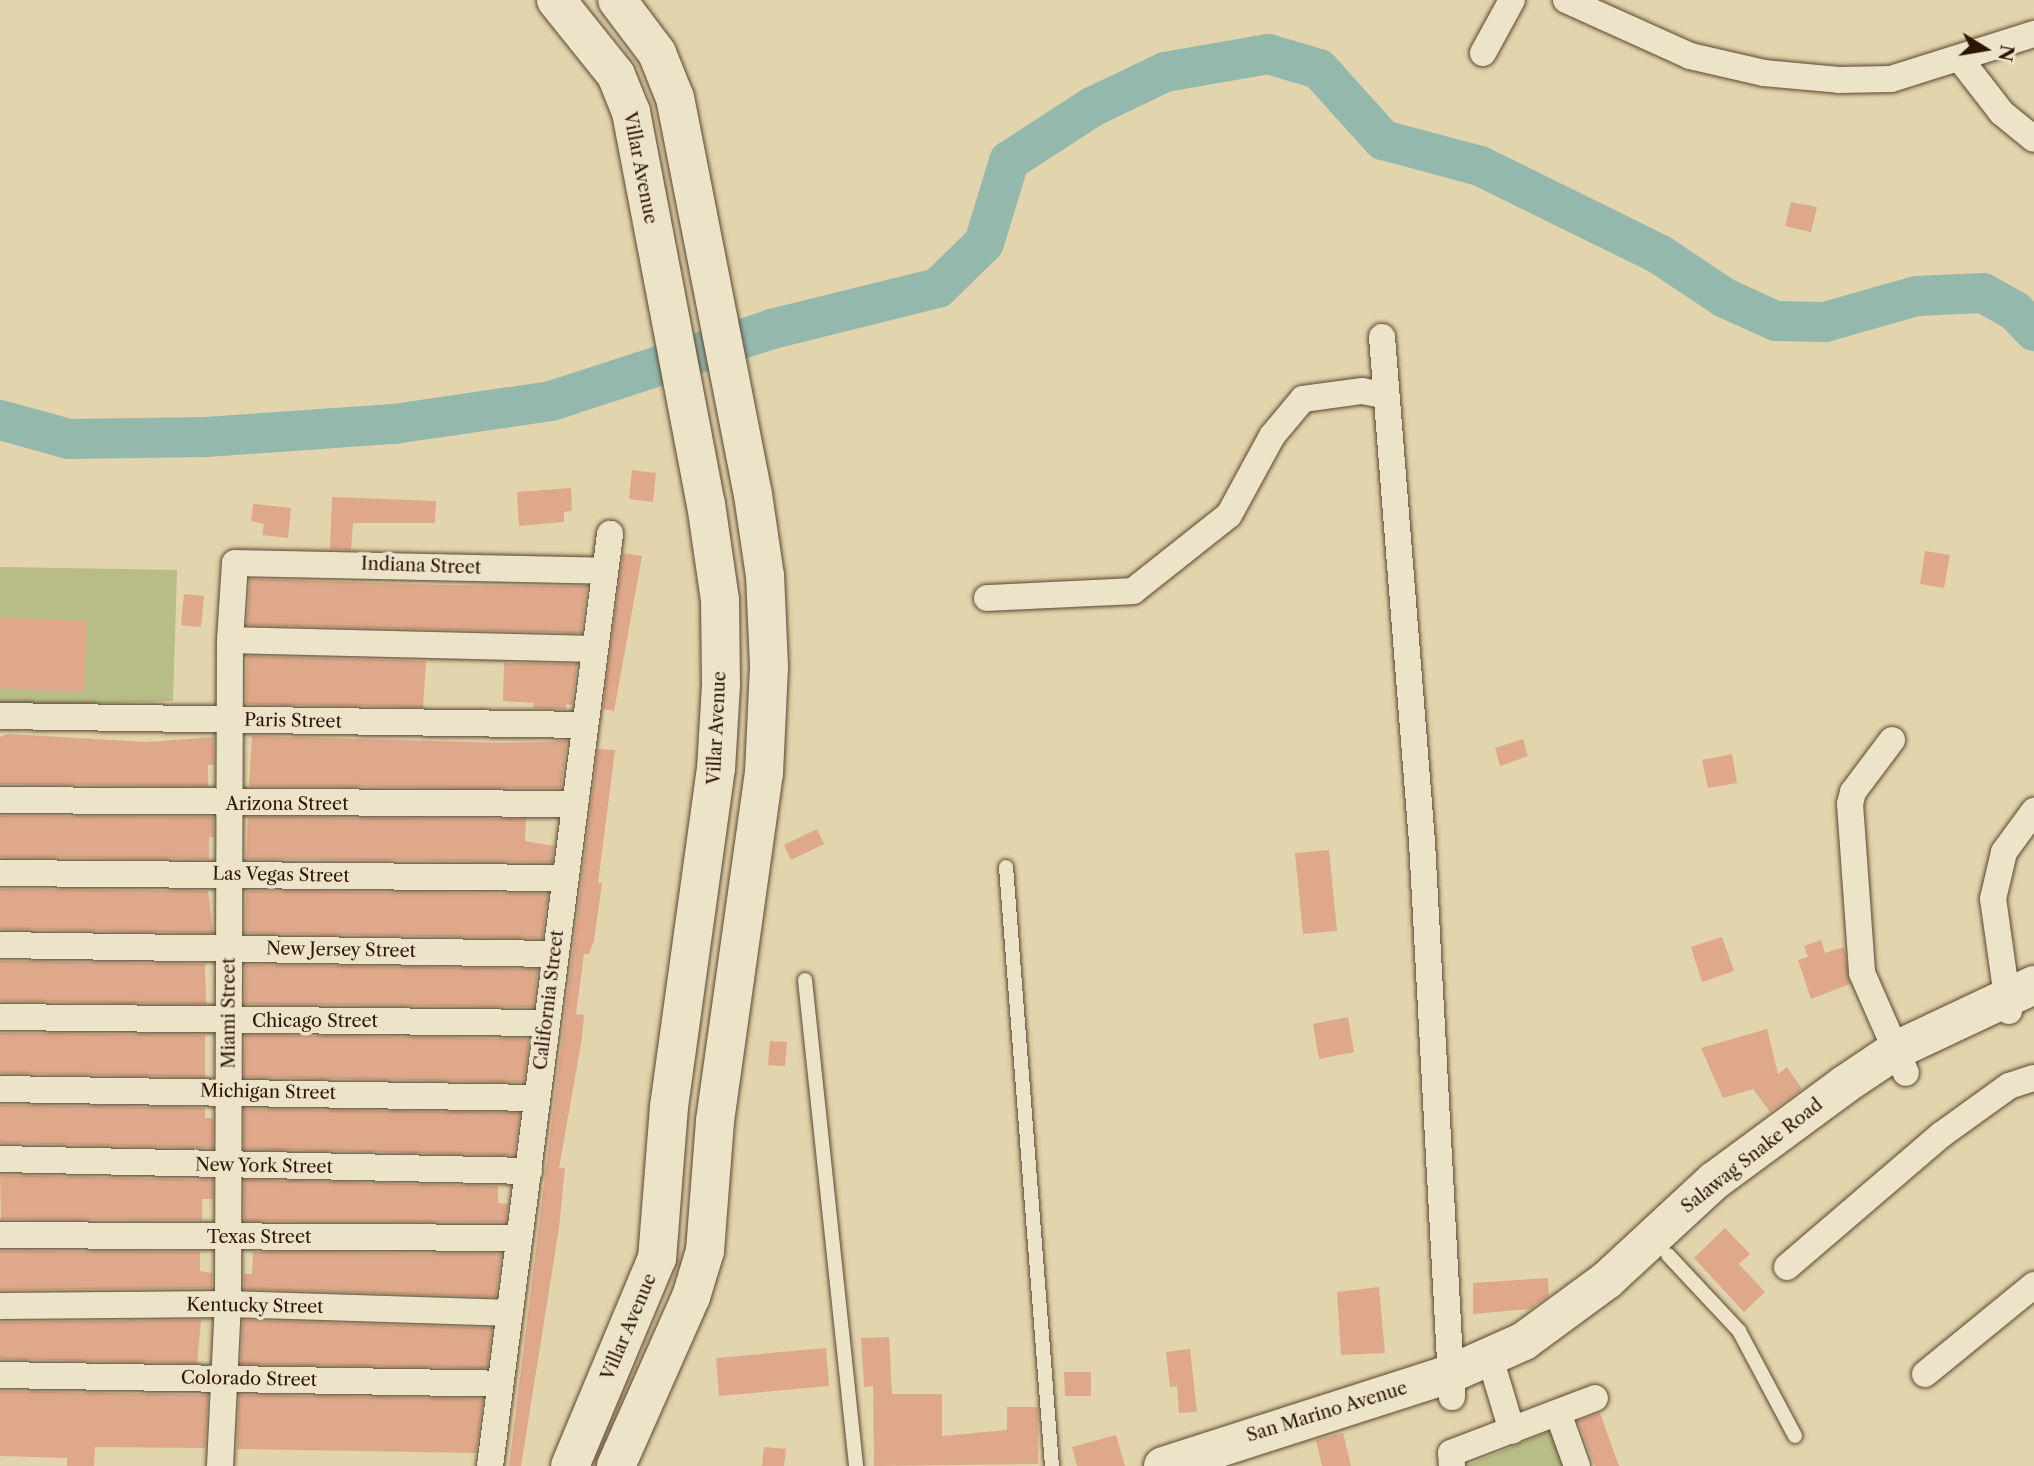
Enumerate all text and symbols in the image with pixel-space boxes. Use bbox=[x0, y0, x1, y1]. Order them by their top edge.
north arrow bbox=[1950, 14, 2020, 84]
text: N bbox=[1993, 43, 2019, 63]
street label: Villar Avenue bbox=[618, 109, 662, 227]
street label: Indiana Street bbox=[360, 553, 482, 579]
street label: Villar Avenue bbox=[703, 670, 731, 786]
street label: Paris Street bbox=[244, 709, 342, 733]
street label: Arizona Street bbox=[225, 793, 349, 815]
street label: Las Vegas Street bbox=[212, 863, 350, 887]
street label: California Street bbox=[530, 929, 568, 1071]
street label: New Jersey Street bbox=[265, 938, 417, 962]
street label: Miami Street bbox=[218, 957, 240, 1069]
street label: Chicago Street bbox=[252, 1010, 378, 1032]
street label: Michigan Street bbox=[200, 1080, 336, 1104]
street label: Salawag Snake Road bbox=[1677, 1094, 1827, 1218]
street label: New York Street bbox=[194, 1154, 334, 1178]
street label: Texas Street bbox=[207, 1226, 311, 1248]
street label: Villar Avenue bbox=[597, 1270, 661, 1384]
street label: Kentucky Street bbox=[186, 1294, 324, 1318]
street label: Colorado Street bbox=[181, 1367, 317, 1391]
street label: San Marino Avenue bbox=[1244, 1377, 1410, 1447]

